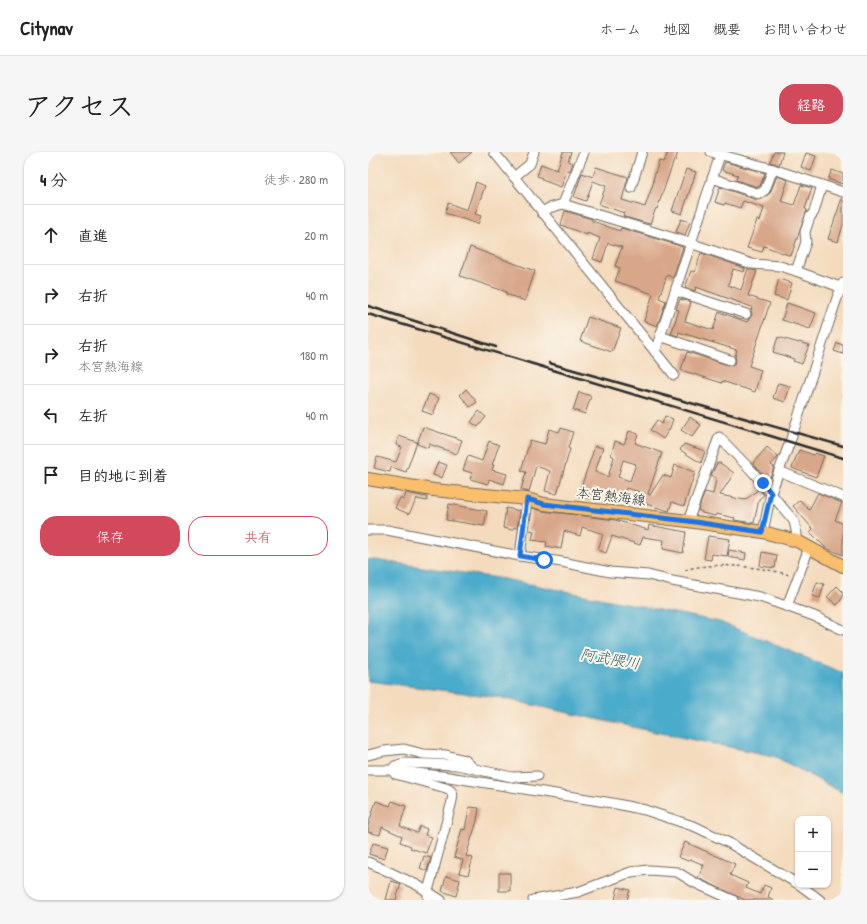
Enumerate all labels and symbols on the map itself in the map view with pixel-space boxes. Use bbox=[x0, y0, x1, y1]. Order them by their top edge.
route end bbox=[754, 474, 772, 492]
street label: 本宮熱海線 bbox=[575, 482, 647, 509]
route start bbox=[535, 551, 553, 569]
water label: 阿武隈川 bbox=[579, 643, 641, 674]

